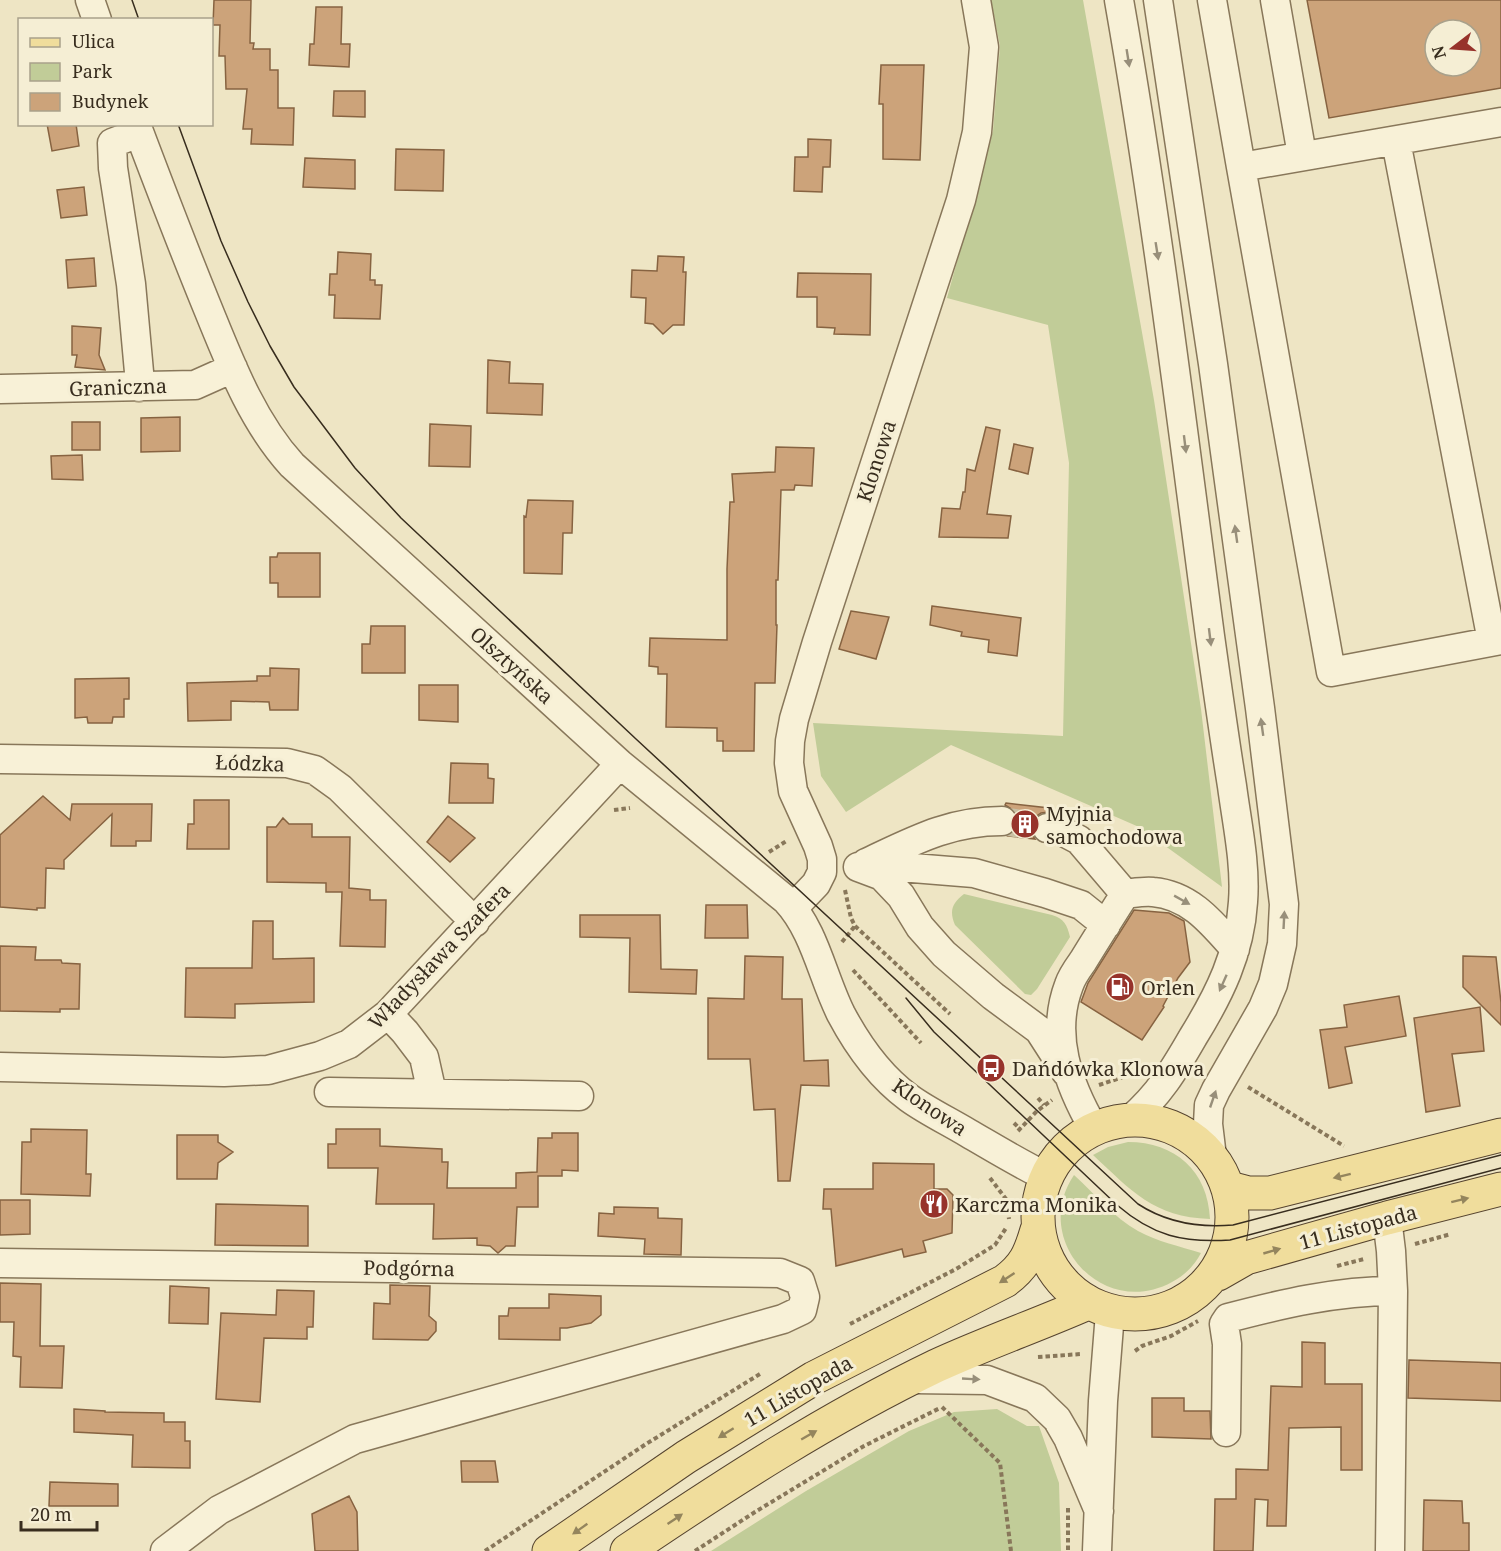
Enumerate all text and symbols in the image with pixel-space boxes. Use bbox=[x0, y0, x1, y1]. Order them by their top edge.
legend bbox=[18, 18, 213, 126]
north arrow bbox=[1423, 18, 1483, 78]
text: Ulica bbox=[72, 29, 115, 53]
text: N bbox=[1426, 43, 1451, 62]
one-way arrow bbox=[1123, 48, 1132, 67]
text: Park bbox=[72, 59, 112, 83]
text: Budynek bbox=[72, 89, 149, 113]
one-way arrow bbox=[1153, 241, 1162, 260]
street label: Graniczna bbox=[69, 372, 167, 402]
street label: Klonowa bbox=[850, 417, 902, 505]
one-way arrow bbox=[1180, 434, 1190, 453]
one-way arrow bbox=[1231, 524, 1240, 543]
street label: Olsztyńska bbox=[465, 620, 559, 710]
one-way arrow bbox=[1206, 627, 1215, 646]
one-way arrow bbox=[1258, 717, 1267, 736]
street label: Łódzka bbox=[215, 748, 285, 778]
place label: Myjnia samochodowa bbox=[1046, 800, 1183, 850]
building icon: Myjnia samochodowa bbox=[1009, 808, 1041, 840]
street label: Władysława Szafera bbox=[362, 877, 516, 1035]
one-way arrow bbox=[1174, 895, 1190, 906]
one-way arrow bbox=[1279, 911, 1288, 930]
fuel station icon: Orlen bbox=[1104, 971, 1136, 1003]
place label: Orlen bbox=[1141, 974, 1195, 1001]
one-way arrow bbox=[1218, 974, 1228, 992]
bus stop icon: Dańdówka Klonowa bbox=[975, 1052, 1007, 1084]
place label: Dańdówka Klonowa bbox=[1012, 1055, 1205, 1082]
street label: Klonowa bbox=[887, 1072, 973, 1142]
one-way arrow bbox=[1208, 1090, 1218, 1108]
one-way arrow bbox=[1333, 1172, 1352, 1182]
restaurant icon: Karczma Monika bbox=[918, 1188, 950, 1220]
place label: Karczma Monika bbox=[955, 1191, 1118, 1218]
one-way arrow bbox=[1451, 1194, 1469, 1204]
street label: 11 Listopada bbox=[1296, 1198, 1420, 1256]
one-way arrow bbox=[1263, 1246, 1281, 1255]
street label: Podgórna bbox=[363, 1254, 455, 1282]
one-way arrow bbox=[999, 1273, 1016, 1284]
street label: 11 Listopada bbox=[739, 1349, 857, 1433]
one-way arrow bbox=[962, 1374, 981, 1383]
one-way arrow bbox=[718, 1427, 734, 1438]
one-way arrow bbox=[801, 1430, 818, 1440]
scale bar bbox=[21, 1494, 98, 1532]
text: 20 m bbox=[30, 1502, 72, 1526]
one-way arrow bbox=[667, 1514, 683, 1525]
one-way arrow bbox=[573, 1523, 589, 1535]

